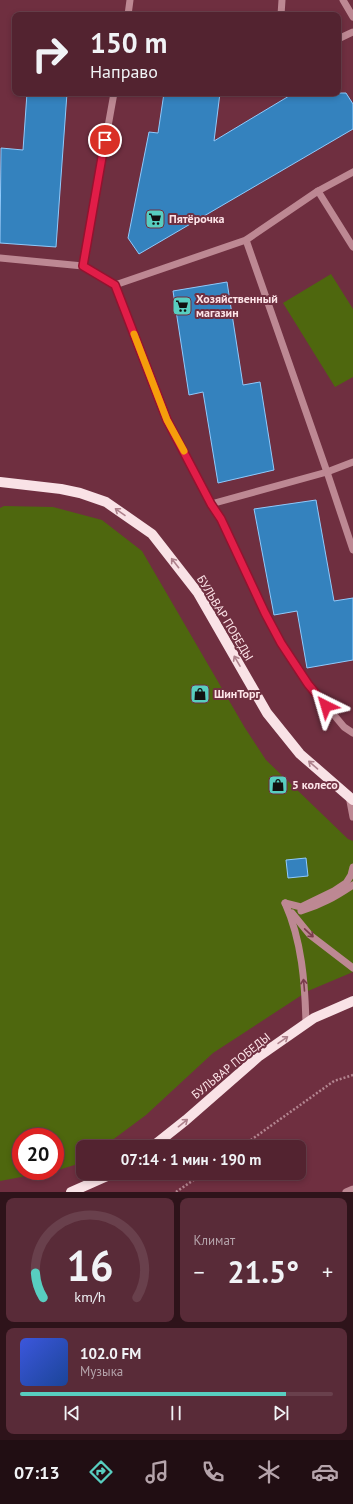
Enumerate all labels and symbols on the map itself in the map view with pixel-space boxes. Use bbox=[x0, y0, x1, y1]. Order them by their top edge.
pin bbox=[88, 123, 122, 157]
supermarket icon: Пятёрочка bbox=[144, 208, 166, 230]
place label: Пятёрочка bbox=[169, 211, 225, 226]
place label: Хозяйственный магазин bbox=[196, 291, 278, 320]
supermarket icon: Хозяйственный магазин bbox=[171, 295, 193, 317]
one-way arrow bbox=[114, 508, 125, 516]
one-way arrow bbox=[170, 558, 179, 569]
street label: БУЛЬВАР ПОБЕДЫ bbox=[194, 572, 257, 663]
one-way arrow bbox=[233, 655, 241, 667]
shop icon: ШинТорг bbox=[189, 683, 211, 705]
position arrow bbox=[305, 685, 347, 727]
place label: ШинТорг bbox=[214, 686, 261, 701]
one-way arrow bbox=[308, 761, 319, 770]
shop icon: 5 колесо bbox=[267, 774, 289, 796]
place label: 5 колесо bbox=[292, 777, 338, 792]
one-way arrow bbox=[304, 929, 314, 938]
one-way arrow bbox=[301, 979, 308, 992]
street label: БУЛЬВАР ПОБЕДЫ bbox=[188, 1029, 273, 1102]
one-way arrow bbox=[277, 1036, 288, 1044]
one-way arrow bbox=[177, 1118, 188, 1127]
speed limit sign: 20 bbox=[12, 1128, 64, 1180]

